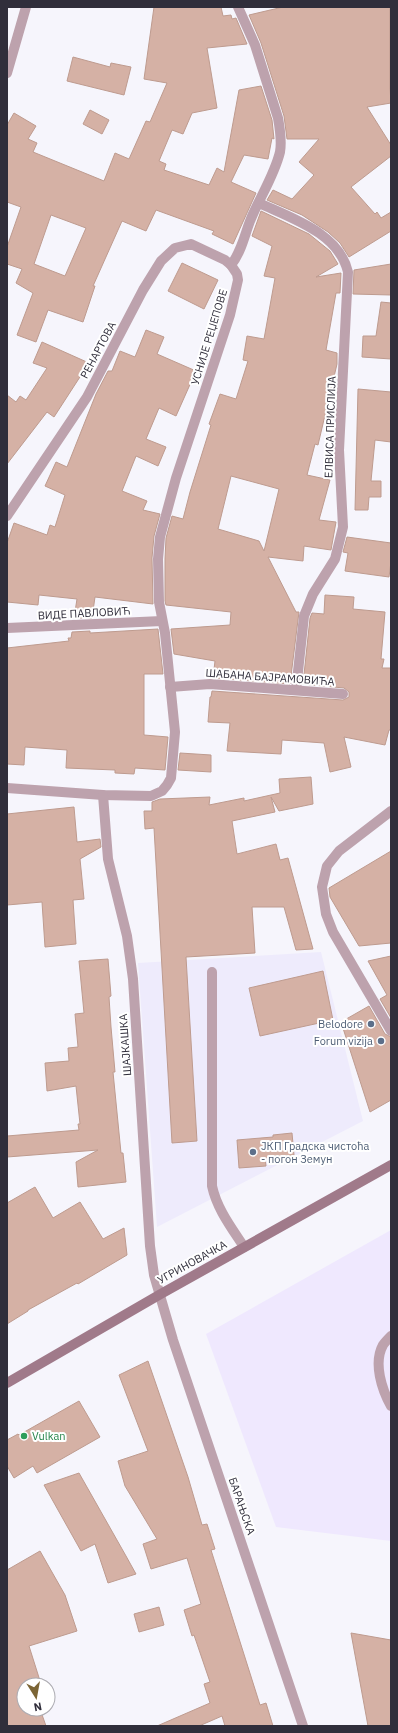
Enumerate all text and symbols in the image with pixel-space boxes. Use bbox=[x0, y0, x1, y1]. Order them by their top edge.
street label: УСНИЈЕ РЕЏЕПОВЕ bbox=[188, 287, 230, 387]
street label: РЕНАРТОВА bbox=[77, 319, 119, 381]
street label: ЕЛВИСА ПРИСЛИЈА bbox=[321, 376, 339, 478]
street label: ВИДЕ ПАВЛОВИЋ bbox=[37, 604, 131, 622]
street label: ШАБАНА БАЈРАМОВИЋА bbox=[205, 666, 335, 688]
street label: ШАЈКАШКА bbox=[116, 1013, 134, 1077]
place label: Belodore bbox=[318, 1017, 363, 1031]
marker: Belodore bbox=[366, 1019, 376, 1029]
place label: Forum vizija bbox=[314, 1034, 373, 1048]
marker: Forum vizija bbox=[376, 1036, 386, 1046]
place label: ЈКП Градска чистоћа - погон Земун bbox=[261, 1139, 369, 1166]
marker: ЈКП Градска чистоћа - погон Земун bbox=[248, 1147, 258, 1157]
street label: УГРИНОВАЧКА bbox=[155, 1237, 229, 1287]
place label: Vulkan bbox=[32, 1429, 66, 1443]
marker: Vulkan bbox=[19, 1431, 29, 1441]
street label: БАРАЊСКА bbox=[226, 1475, 258, 1537]
north arrow bbox=[16, 1677, 56, 1717]
text: N bbox=[33, 1699, 43, 1714]

